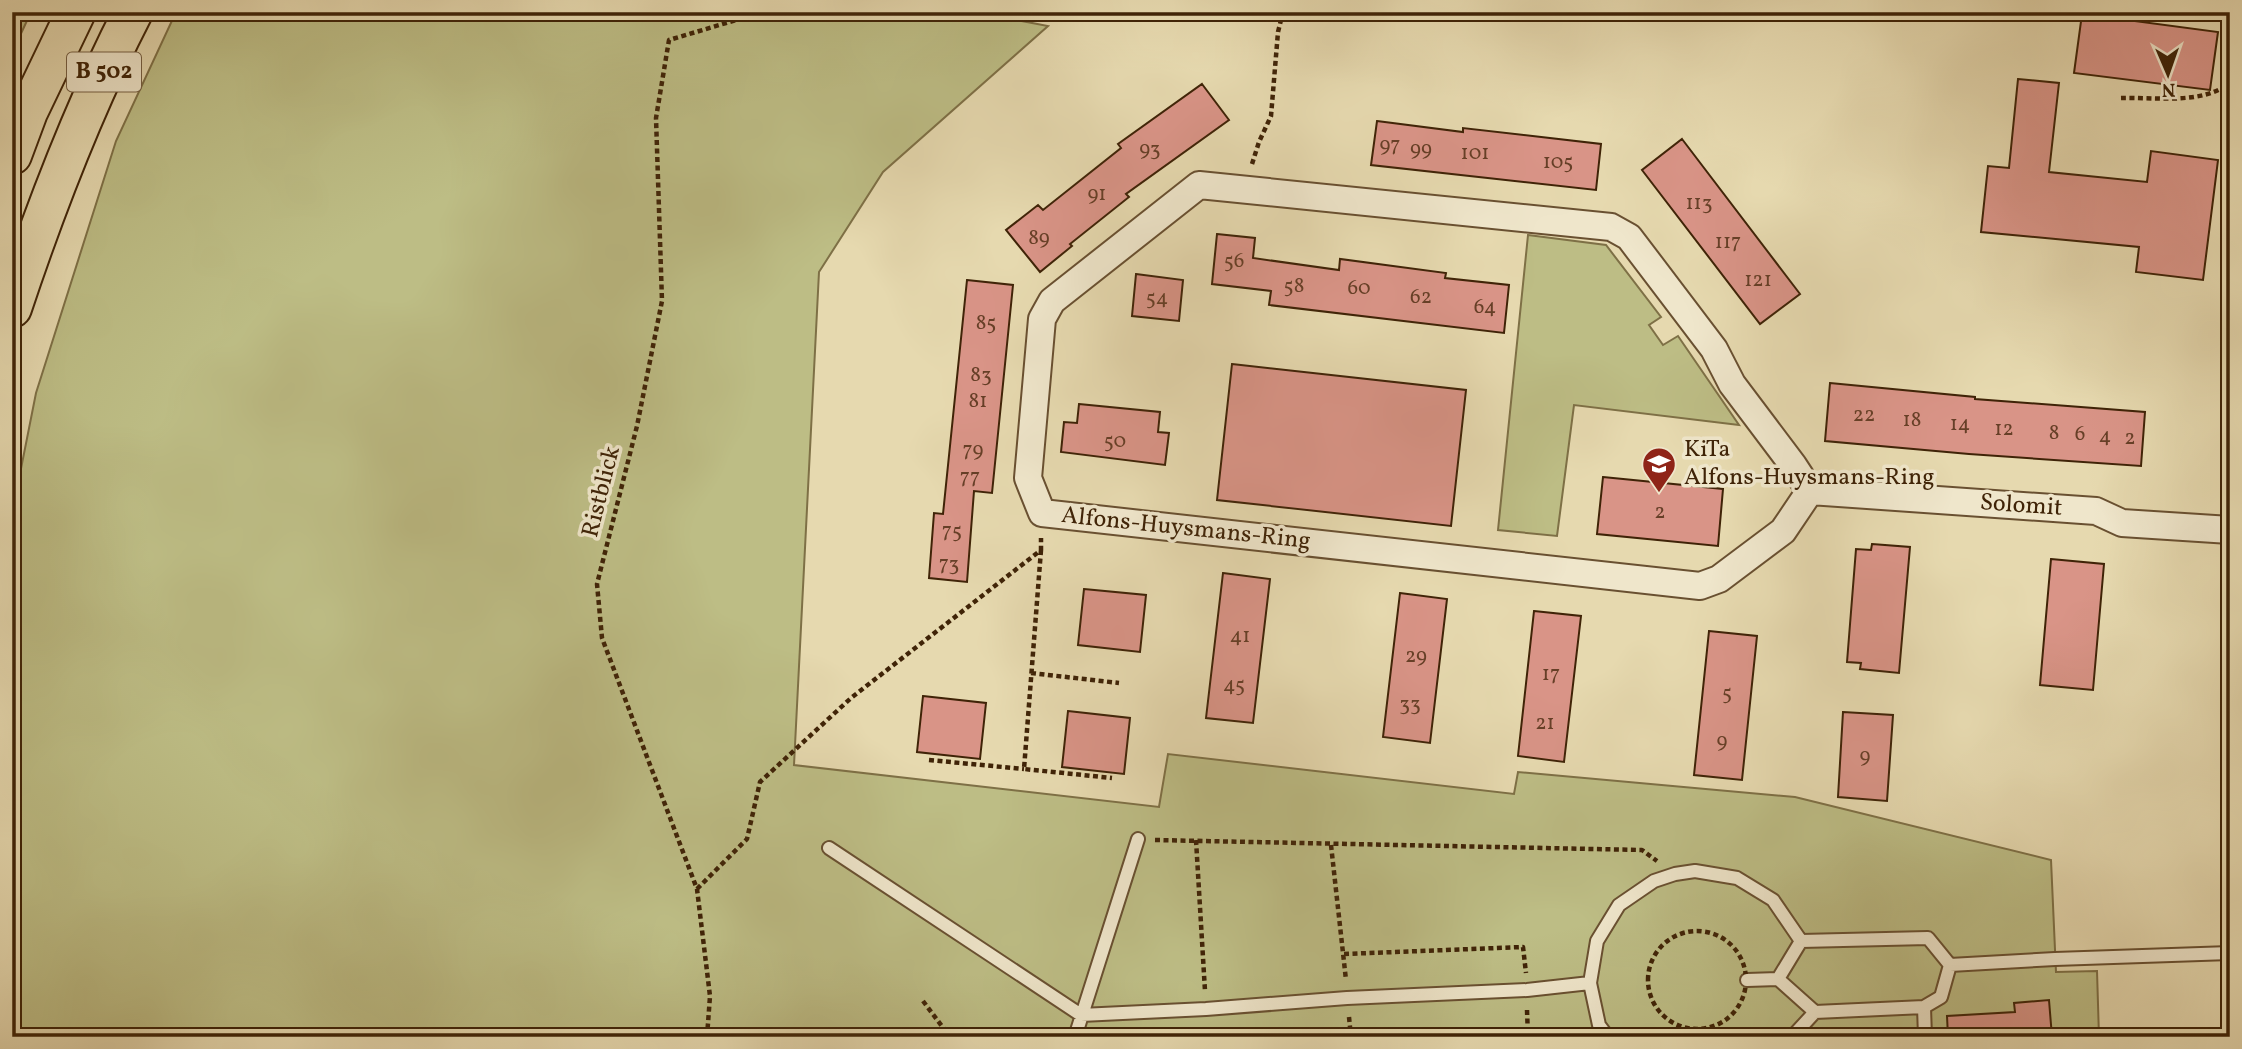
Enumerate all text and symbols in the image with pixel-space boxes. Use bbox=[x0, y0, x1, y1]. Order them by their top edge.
north arrow bbox=[2134, 38, 2204, 108]
road number: B 502 bbox=[67, 53, 141, 92]
text: N bbox=[2161, 76, 2176, 102]
house number: 97 bbox=[1379, 131, 1401, 160]
house number: 93 bbox=[1139, 135, 1161, 164]
house number: 99 bbox=[1410, 135, 1432, 164]
house number: 101 bbox=[1461, 139, 1489, 168]
house number: 105 bbox=[1543, 148, 1573, 177]
house number: 91 bbox=[1087, 180, 1107, 209]
house number: 113 bbox=[1685, 189, 1713, 218]
house number: 89 bbox=[1028, 224, 1050, 253]
house number: 117 bbox=[1715, 228, 1741, 257]
house number: 56 bbox=[1224, 247, 1244, 276]
house number: 121 bbox=[1744, 266, 1772, 295]
house number: 58 bbox=[1284, 272, 1304, 301]
house number: 60 bbox=[1347, 274, 1371, 303]
house number: 62 bbox=[1410, 283, 1432, 312]
house number: 54 bbox=[1146, 284, 1168, 313]
house number: 64 bbox=[1474, 293, 1496, 322]
house number: 85 bbox=[976, 309, 996, 338]
house number: 83 bbox=[970, 361, 992, 390]
house number: 81 bbox=[969, 387, 987, 416]
house number: 22 bbox=[1853, 401, 1875, 430]
house number: 18 bbox=[1903, 406, 1921, 435]
house number: 14 bbox=[1950, 410, 1970, 439]
house number: 12 bbox=[1994, 415, 2014, 444]
house number: 8 bbox=[2049, 419, 2059, 448]
house number: 6 bbox=[2075, 420, 2085, 449]
house number: 4 bbox=[2099, 422, 2111, 451]
house number: 2 bbox=[2124, 424, 2136, 453]
house number: 50 bbox=[1104, 427, 1126, 456]
place label: KiTa Alfons-Huysmans-Ring bbox=[1684, 433, 1935, 495]
house number: 79 bbox=[963, 436, 984, 465]
street label: Ristblick bbox=[574, 443, 630, 541]
school or university icon: KiTa Alfons-Huysmans-Ring bbox=[1640, 445, 1678, 494]
house number: 77 bbox=[960, 463, 980, 492]
street label: Solomit bbox=[1979, 486, 2063, 526]
house number: 2 bbox=[1654, 498, 1666, 527]
street label: Alfons-Huysmans-Ring bbox=[1060, 499, 1312, 559]
house number: 75 bbox=[942, 517, 962, 546]
house number: 73 bbox=[939, 550, 959, 579]
house number: 41 bbox=[1230, 622, 1250, 651]
house number: 29 bbox=[1405, 642, 1427, 671]
house number: 17 bbox=[1542, 660, 1560, 689]
house number: 45 bbox=[1223, 671, 1245, 700]
house number: 5 bbox=[1722, 679, 1732, 708]
house number: 33 bbox=[1399, 690, 1421, 719]
house number: 21 bbox=[1535, 709, 1555, 738]
house number: 9 bbox=[1717, 727, 1728, 756]
house number: 9 bbox=[1860, 742, 1871, 771]

